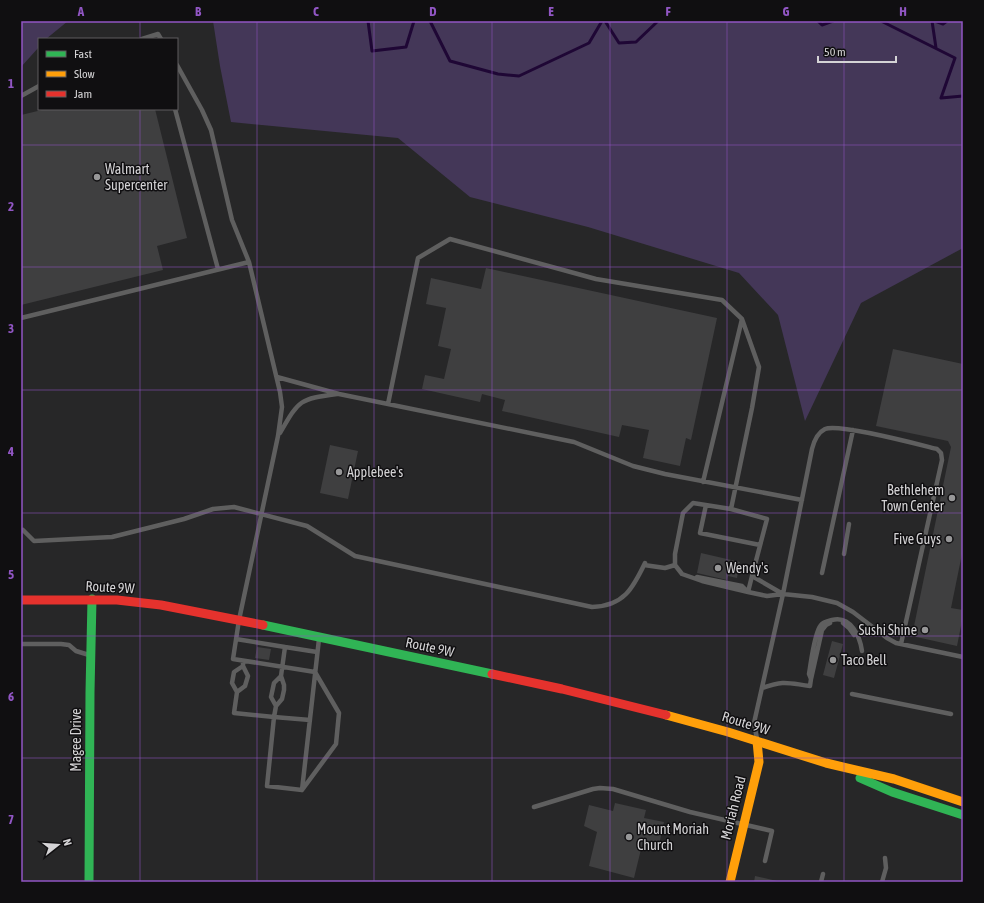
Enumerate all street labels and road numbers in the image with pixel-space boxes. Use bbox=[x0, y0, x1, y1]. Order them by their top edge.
street label: Route 9W bbox=[85, 578, 136, 596]
street label: Route 9W bbox=[404, 634, 457, 660]
street label: Magee Drive bbox=[68, 708, 84, 772]
street label: Route 9W bbox=[720, 708, 773, 738]
street label: Moriah Road bbox=[717, 774, 749, 842]

